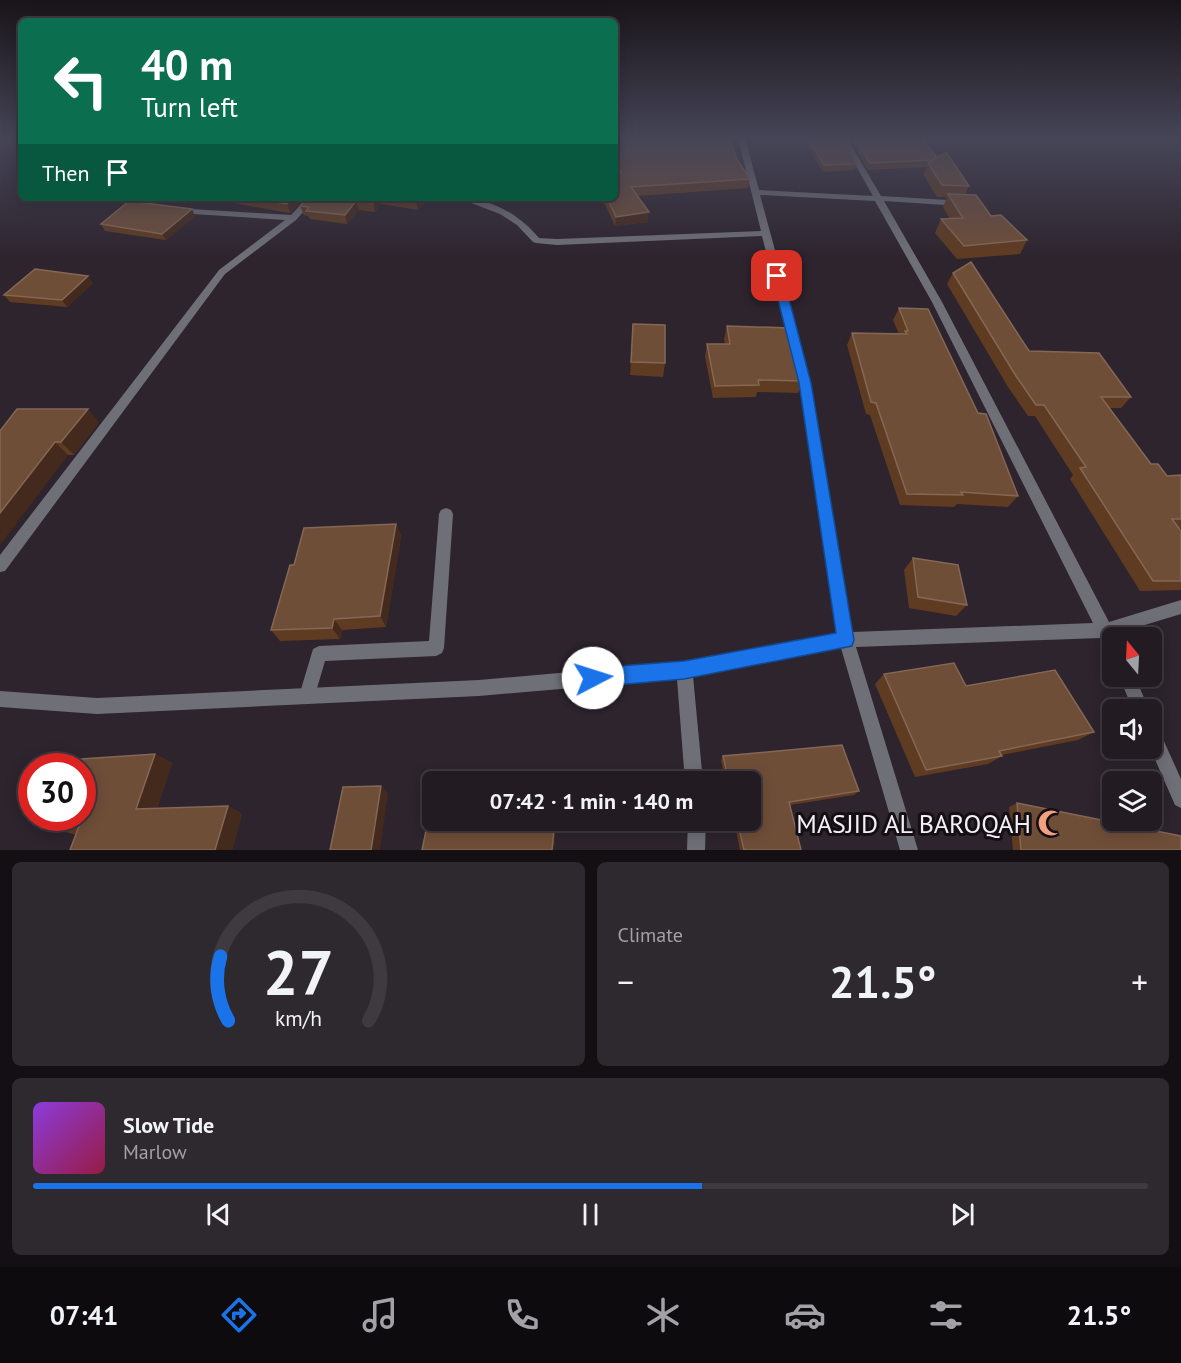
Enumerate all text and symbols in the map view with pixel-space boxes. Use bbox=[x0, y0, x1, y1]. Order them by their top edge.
text: 40 m bbox=[141, 37, 233, 92]
icon: left bbox=[42, 42, 120, 120]
text: Turn left bbox=[141, 90, 238, 124]
icon: arrive bbox=[101, 156, 134, 189]
text: Then bbox=[42, 159, 89, 187]
pin bbox=[751, 250, 802, 301]
icon: arrive bbox=[760, 259, 793, 292]
north arrow bbox=[1102, 627, 1162, 687]
map controls bbox=[1102, 627, 1162, 831]
position arrow bbox=[561, 646, 625, 710]
button: sound bbox=[1102, 699, 1162, 759]
speed limit sign: 30 bbox=[18, 753, 96, 831]
button: layers bbox=[1102, 771, 1162, 831]
text: 07:42 · 1 min · 140 m bbox=[490, 787, 693, 815]
place label: MASJID AL BAROQAH bbox=[796, 807, 1031, 840]
mosque icon: MASJID AL BAROQAH bbox=[1036, 808, 1066, 838]
text: Climate bbox=[618, 922, 683, 948]
text: 27 bbox=[263, 931, 334, 1012]
text: 21.5° bbox=[829, 952, 936, 1010]
text: − bbox=[618, 960, 634, 1003]
text: + bbox=[1131, 960, 1148, 1003]
text: km/h bbox=[275, 1004, 322, 1032]
text: Slow Tide bbox=[123, 1111, 214, 1139]
text: Marlow bbox=[123, 1139, 187, 1165]
icon: previous bbox=[202, 1198, 235, 1231]
icon: pause bbox=[574, 1198, 607, 1231]
icon: next bbox=[946, 1198, 979, 1231]
icon: directions bbox=[218, 1294, 260, 1336]
icon: music bbox=[359, 1294, 401, 1336]
icon: phone bbox=[501, 1294, 543, 1336]
icon: climate bbox=[642, 1294, 684, 1336]
icon: car bbox=[784, 1294, 826, 1336]
icon: filters bbox=[925, 1294, 967, 1336]
text: 07:41 bbox=[50, 1298, 118, 1332]
text: 21.5° bbox=[1067, 1298, 1131, 1332]

